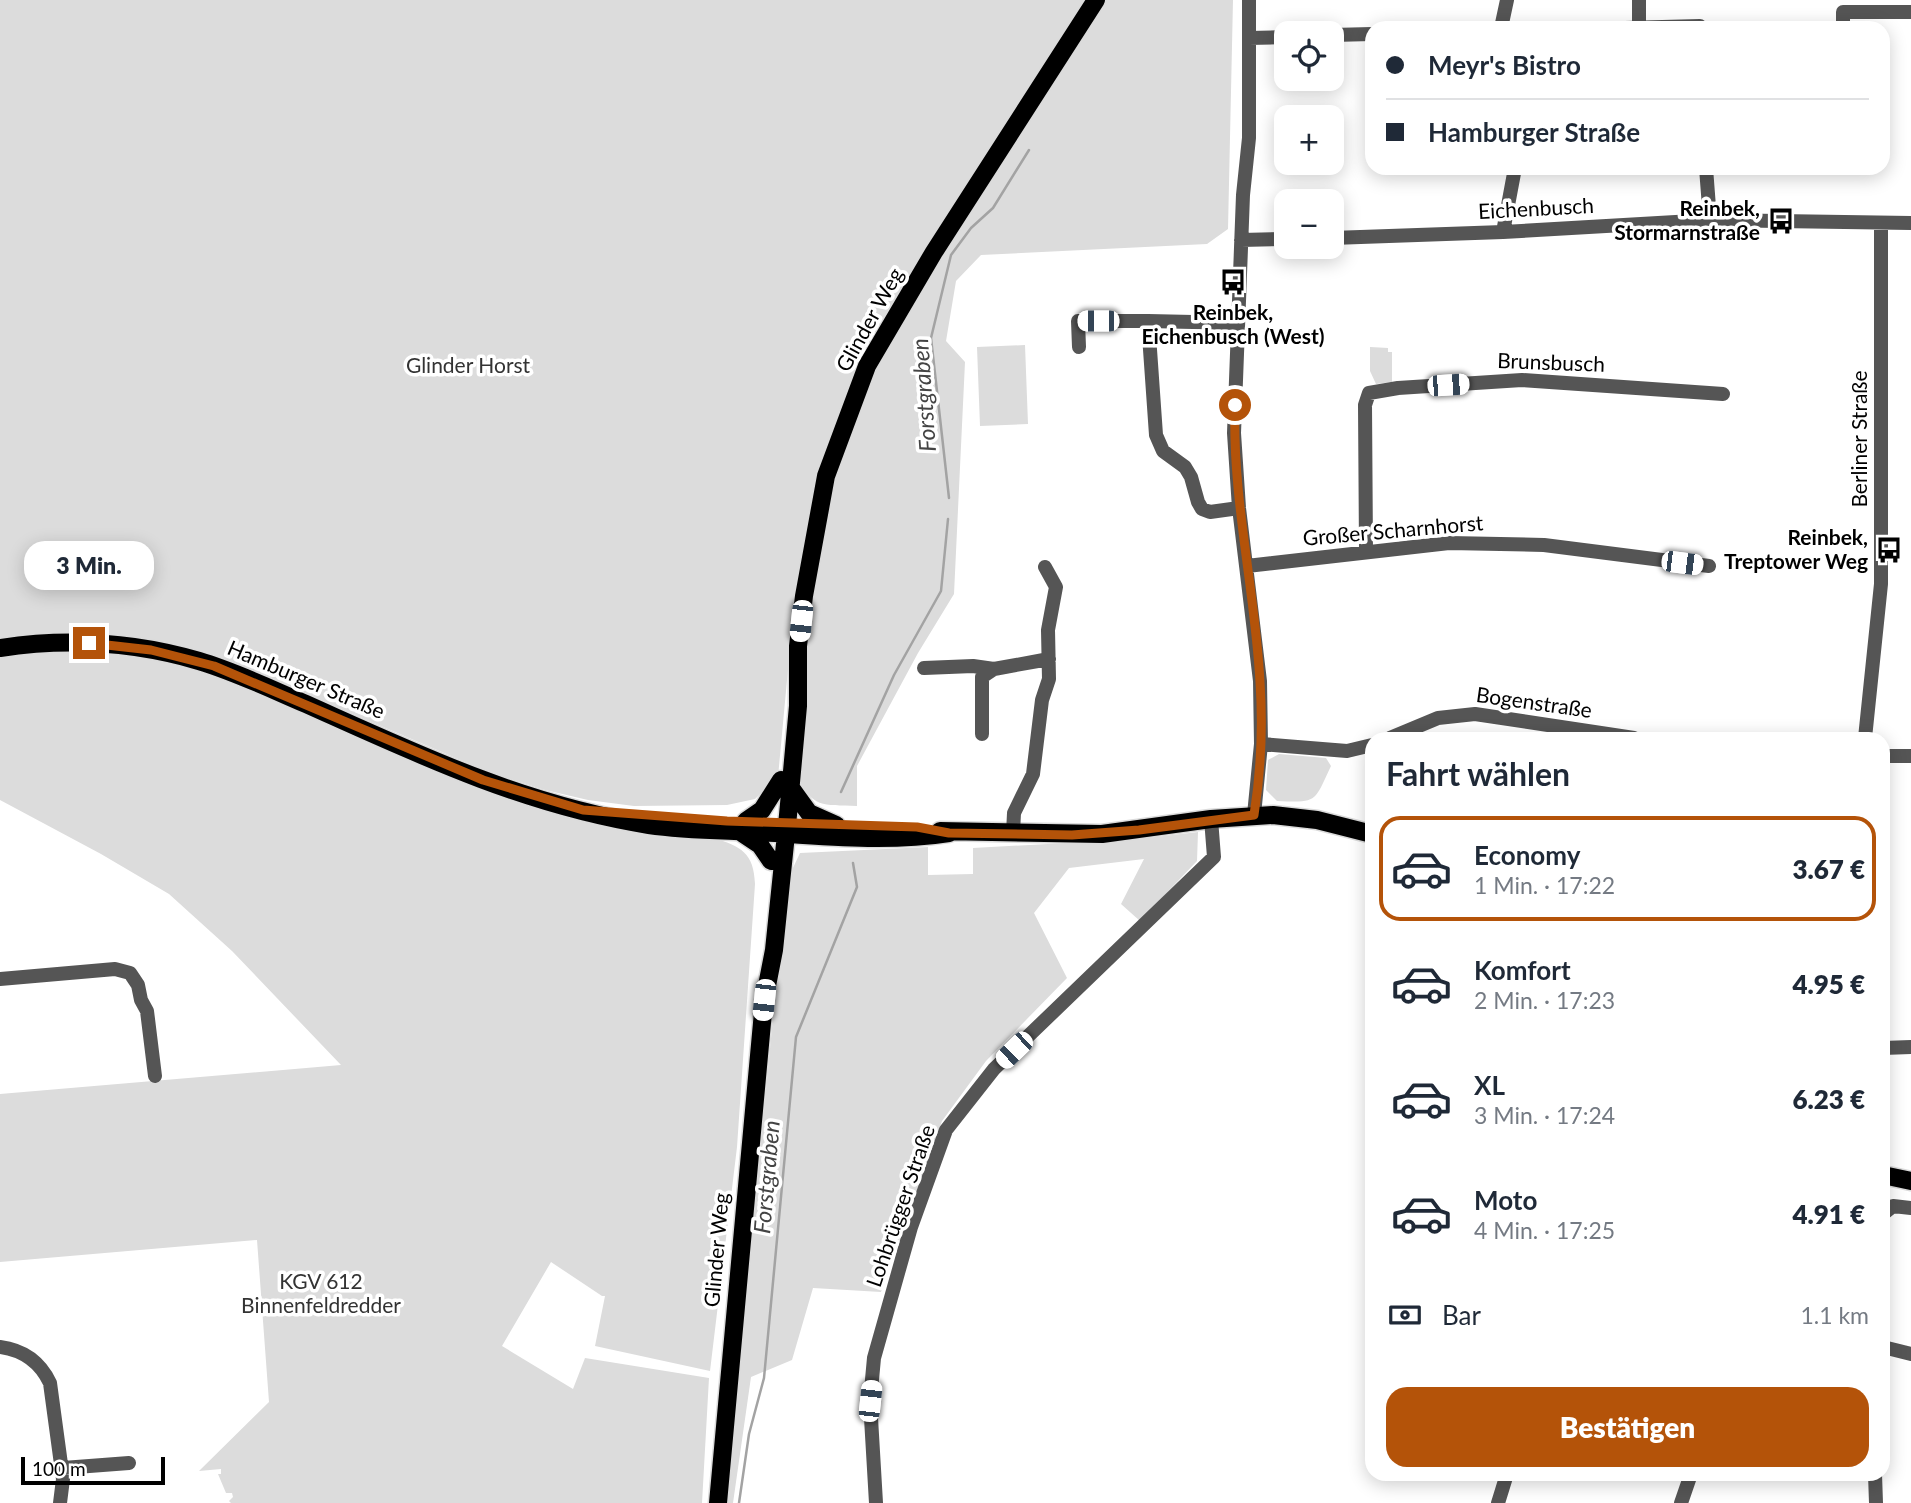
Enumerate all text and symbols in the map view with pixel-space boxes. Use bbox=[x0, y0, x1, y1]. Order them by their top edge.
map controls bbox=[1274, 21, 1344, 259]
button: locate bbox=[1274, 21, 1344, 91]
text: Meyr's Bistro bbox=[1428, 49, 1581, 81]
button: + bbox=[1274, 105, 1344, 175]
text: Hamburger Straße bbox=[1428, 116, 1640, 148]
button: − bbox=[1274, 189, 1344, 259]
street label: Eichenbusch bbox=[1477, 192, 1594, 223]
place label: Reinbek, Stormarnstraße bbox=[1614, 195, 1760, 244]
bus stop icon: Reinbek, Stormarnstraße bbox=[1766, 206, 1796, 236]
street label: Glinder Weg bbox=[830, 263, 907, 375]
bus stop icon: Reinbek, Eichenbusch (West) bbox=[1218, 267, 1248, 297]
place label: Reinbek, Eichenbusch (West) bbox=[1141, 299, 1325, 348]
car bbox=[1078, 311, 1120, 332]
water label: Forstgraben bbox=[905, 337, 941, 453]
street label: Brunsbusch bbox=[1497, 347, 1605, 376]
park label: Glinder Horst bbox=[406, 352, 531, 377]
street label: Berliner Straße bbox=[1846, 370, 1871, 508]
car bbox=[1427, 373, 1470, 397]
route start bbox=[1219, 389, 1251, 421]
street label: Großer Scharnhorst bbox=[1302, 509, 1485, 550]
place label: Reinbek, Treptower Weg bbox=[1724, 524, 1868, 573]
bus stop icon: Reinbek, Treptower Weg bbox=[1874, 535, 1904, 565]
callout: 3 Min. bbox=[24, 542, 154, 590]
car bbox=[1660, 550, 1705, 576]
text: 3 Min. bbox=[56, 551, 122, 579]
car bbox=[789, 599, 814, 643]
route end bbox=[73, 627, 105, 659]
street label: Hamburger Straße bbox=[224, 634, 389, 723]
street label: Bogenstraße bbox=[1475, 681, 1594, 722]
text: Fahrt wählen bbox=[1386, 754, 1570, 793]
icon: car bbox=[1390, 837, 1453, 900]
text: Economy bbox=[1474, 839, 1580, 871]
text: 3.67 € bbox=[1792, 853, 1865, 885]
text: 1 Min. · 17:22 bbox=[1474, 871, 1615, 899]
icon: car bbox=[1390, 952, 1453, 1015]
text: Komfort bbox=[1474, 954, 1571, 986]
text: 4.95 € bbox=[1792, 968, 1865, 1000]
car bbox=[752, 978, 777, 1022]
text: 2 Min. · 17:23 bbox=[1474, 986, 1615, 1014]
car bbox=[992, 1028, 1037, 1072]
icon: car bbox=[1390, 1067, 1453, 1130]
text: XL bbox=[1474, 1069, 1505, 1101]
text: 6.23 € bbox=[1792, 1083, 1865, 1115]
text: 3 Min. · 17:24 bbox=[1474, 1101, 1615, 1129]
water label: Forstgraben bbox=[747, 1119, 785, 1235]
street label: Lohbrügger Straße bbox=[860, 1121, 939, 1290]
icon: car bbox=[1390, 1182, 1453, 1245]
text: Moto bbox=[1474, 1184, 1537, 1216]
street label: Glinder Weg bbox=[698, 1192, 733, 1308]
text: 4.91 € bbox=[1792, 1198, 1865, 1230]
text: 4 Min. · 17:25 bbox=[1474, 1216, 1615, 1244]
park label: KGV 612 Binnenfeldredder bbox=[241, 1268, 401, 1317]
icon: cash bbox=[1386, 1296, 1424, 1334]
text: Bar bbox=[1442, 1299, 1481, 1331]
text: 1.1 km bbox=[1800, 1301, 1869, 1329]
car bbox=[858, 1379, 883, 1423]
button: Bestätigen bbox=[1386, 1387, 1869, 1467]
scale bar bbox=[21, 1454, 164, 1486]
text: 100 m bbox=[32, 1457, 86, 1480]

